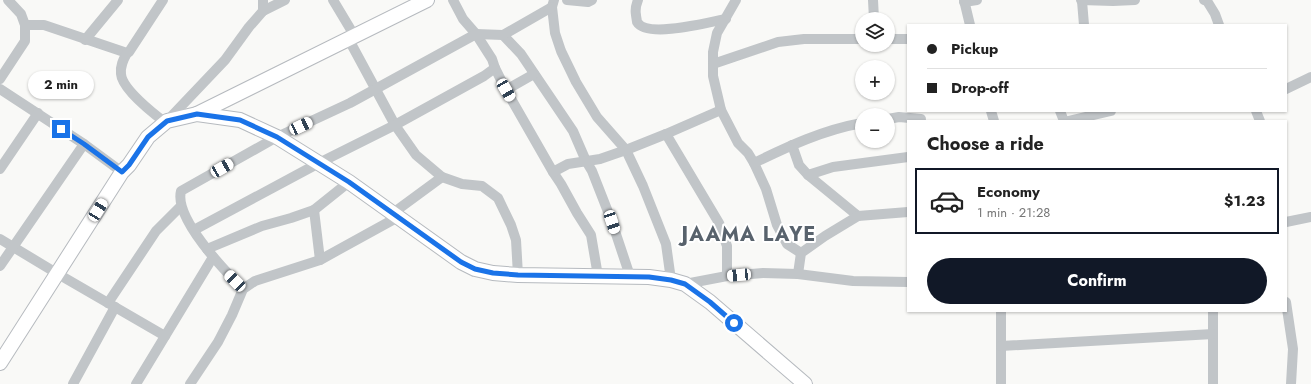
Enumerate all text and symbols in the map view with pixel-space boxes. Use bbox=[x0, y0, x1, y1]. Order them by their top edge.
map controls bbox=[855, 12, 895, 148]
button: layers bbox=[855, 12, 895, 52]
text: Pickup bbox=[951, 38, 998, 60]
button: + bbox=[855, 60, 895, 100]
callout: 2 min bbox=[28, 71, 94, 99]
text: 2 min bbox=[44, 75, 78, 94]
car bbox=[495, 77, 517, 103]
text: Drop-off bbox=[951, 77, 1009, 99]
button: − bbox=[855, 108, 895, 148]
car bbox=[288, 115, 314, 137]
route end bbox=[52, 120, 70, 138]
text: Choose a ride bbox=[927, 131, 1044, 157]
car bbox=[209, 157, 235, 179]
text: Economy bbox=[977, 181, 1040, 203]
icon: car bbox=[929, 183, 965, 219]
text: $1.23 bbox=[1224, 190, 1265, 212]
car bbox=[87, 197, 109, 223]
text: 1 min · 21:28 bbox=[977, 203, 1050, 222]
car bbox=[603, 209, 621, 235]
district label: JAAMA LAYE bbox=[678, 220, 816, 249]
button: Confirm bbox=[927, 258, 1267, 304]
car bbox=[222, 268, 248, 294]
car bbox=[727, 268, 751, 282]
route start bbox=[725, 314, 743, 332]

